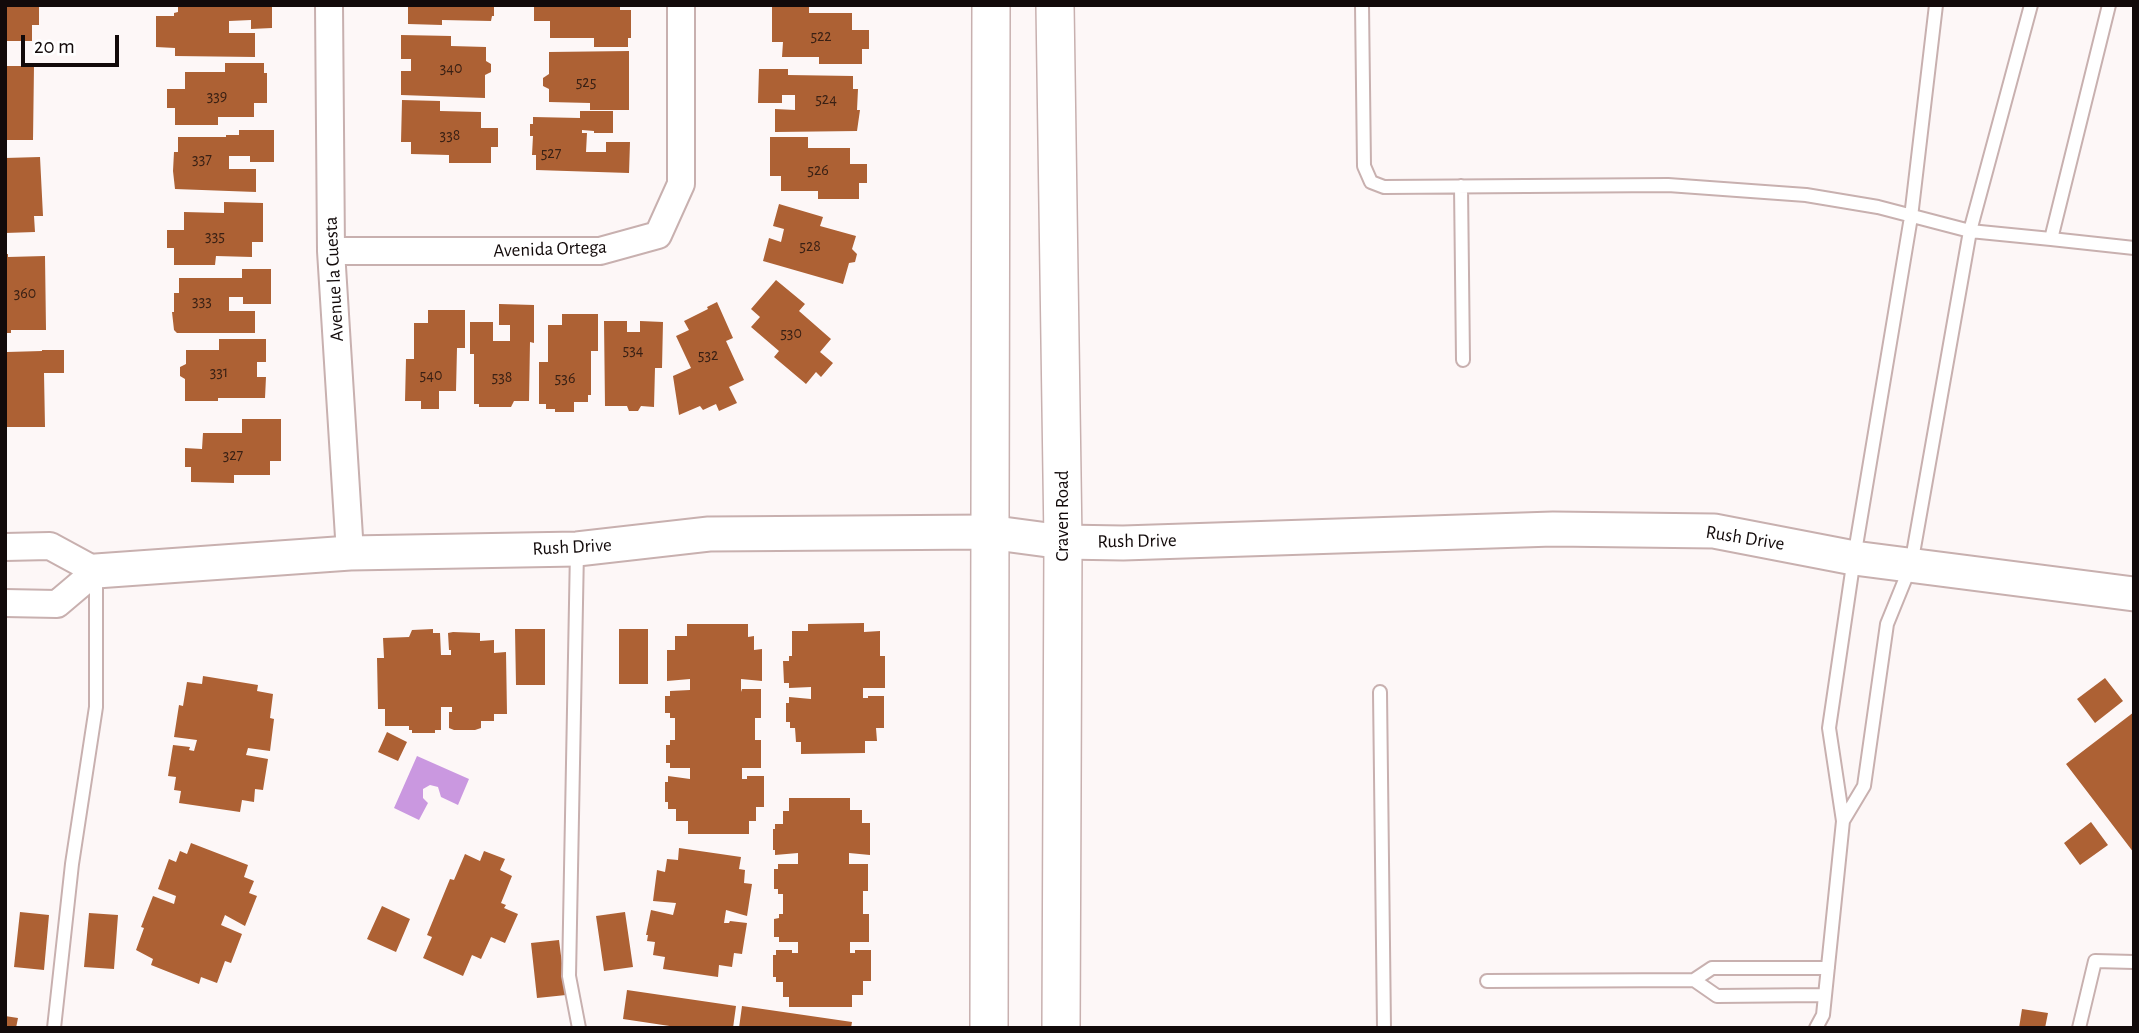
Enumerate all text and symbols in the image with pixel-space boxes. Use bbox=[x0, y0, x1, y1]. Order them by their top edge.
scale bar bbox=[24, 21, 122, 65]
house number: 522 bbox=[810, 26, 832, 46]
text: 20 m bbox=[34, 36, 75, 57]
house number: 340 bbox=[440, 58, 462, 78]
house number: 525 bbox=[576, 72, 596, 92]
house number: 339 bbox=[207, 86, 227, 106]
house number: 524 bbox=[815, 89, 837, 109]
house number: 338 bbox=[440, 125, 460, 145]
house number: 527 bbox=[541, 143, 561, 163]
house number: 337 bbox=[192, 149, 212, 169]
house number: 526 bbox=[807, 160, 829, 180]
street label: Avenue la Cuesta bbox=[319, 216, 349, 342]
house number: 335 bbox=[205, 226, 225, 246]
street label: Avenida Ortega bbox=[493, 236, 607, 262]
house number: 528 bbox=[799, 236, 821, 256]
house number: 360 bbox=[14, 283, 36, 303]
house number: 333 bbox=[192, 291, 212, 311]
house number: 530 bbox=[780, 323, 802, 343]
house number: 534 bbox=[623, 340, 643, 360]
house number: 532 bbox=[698, 345, 718, 365]
house number: 331 bbox=[210, 362, 228, 382]
house number: 540 bbox=[420, 365, 442, 385]
house number: 538 bbox=[492, 367, 512, 387]
house number: 536 bbox=[555, 368, 575, 388]
house number: 327 bbox=[223, 445, 243, 465]
street label: Craven Road bbox=[1051, 470, 1073, 562]
street label: Rush Drive bbox=[1704, 521, 1786, 555]
street label: Rush Drive bbox=[1097, 529, 1177, 553]
street label: Rush Drive bbox=[532, 534, 612, 560]

